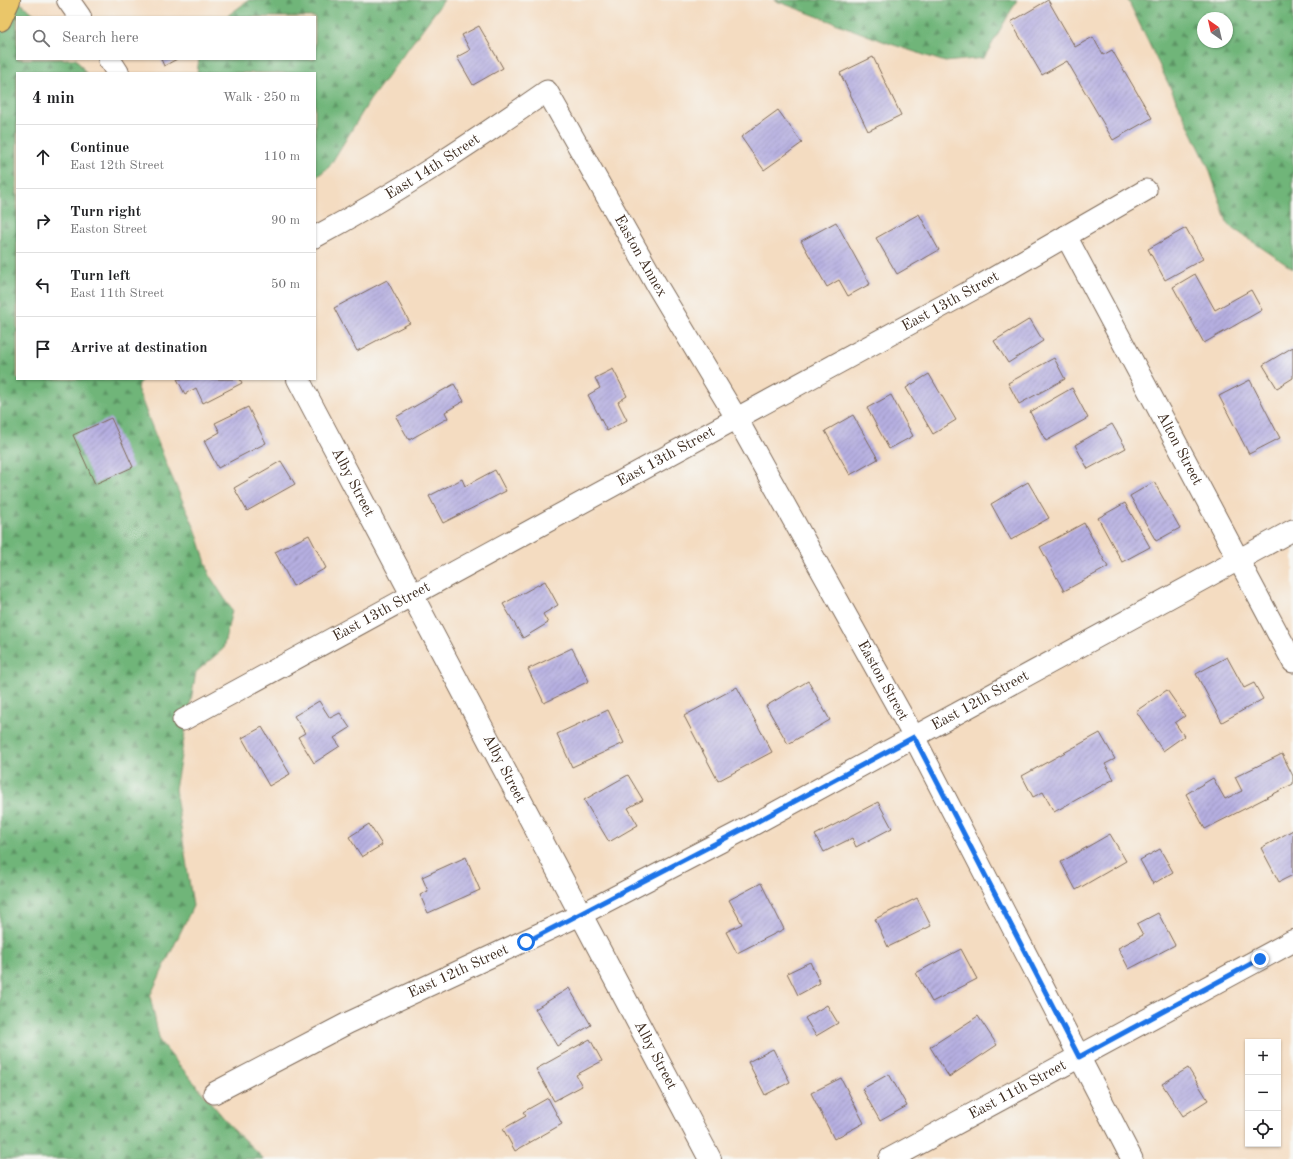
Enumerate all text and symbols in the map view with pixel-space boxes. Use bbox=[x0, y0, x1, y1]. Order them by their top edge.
north arrow bbox=[1197, 12, 1233, 48]
search box bbox=[16, 16, 316, 60]
icon: search bbox=[30, 27, 52, 49]
text: Search here bbox=[62, 31, 139, 46]
text: 4 min bbox=[32, 90, 75, 107]
text: Walk · 250 m bbox=[223, 91, 300, 104]
street label: East 14th Street bbox=[383, 132, 483, 203]
text: Continue bbox=[70, 141, 129, 156]
icon: ahead bbox=[32, 146, 54, 168]
text: 110 m bbox=[263, 150, 300, 163]
text: East 12th Street bbox=[70, 159, 164, 172]
text: Turn right bbox=[70, 205, 141, 220]
icon: right bbox=[32, 210, 54, 232]
street label: Easton Annex bbox=[611, 213, 670, 300]
text: 90 m bbox=[271, 214, 300, 227]
text: Easton Street bbox=[70, 223, 147, 236]
text: Turn left bbox=[70, 269, 130, 284]
street label: East 13th Street bbox=[899, 269, 1002, 334]
icon: left bbox=[32, 274, 54, 296]
text: 50 m bbox=[271, 278, 300, 291]
text: East 11th Street bbox=[70, 287, 164, 300]
icon: arrive bbox=[32, 338, 54, 360]
text: Arrive at destination bbox=[70, 341, 208, 356]
street label: Alton Street bbox=[1154, 410, 1205, 488]
street label: East 13th Street bbox=[615, 424, 717, 489]
street label: Alby Street bbox=[328, 446, 377, 519]
street label: East 13th Street bbox=[330, 579, 433, 644]
street label: Easton Street bbox=[854, 638, 911, 723]
street label: East 12th Street bbox=[929, 668, 1031, 733]
street label: Alby Street bbox=[480, 732, 528, 806]
route start bbox=[517, 933, 535, 951]
street label: East 12th Street bbox=[406, 942, 511, 1001]
route end bbox=[1251, 950, 1269, 968]
street label: Alby Street bbox=[631, 1019, 679, 1092]
map controls bbox=[1245, 1039, 1281, 1147]
button: + bbox=[1245, 1039, 1281, 1075]
street label: East 11th Street bbox=[966, 1058, 1069, 1122]
button: − bbox=[1245, 1075, 1281, 1111]
button: locate bbox=[1245, 1111, 1281, 1147]

